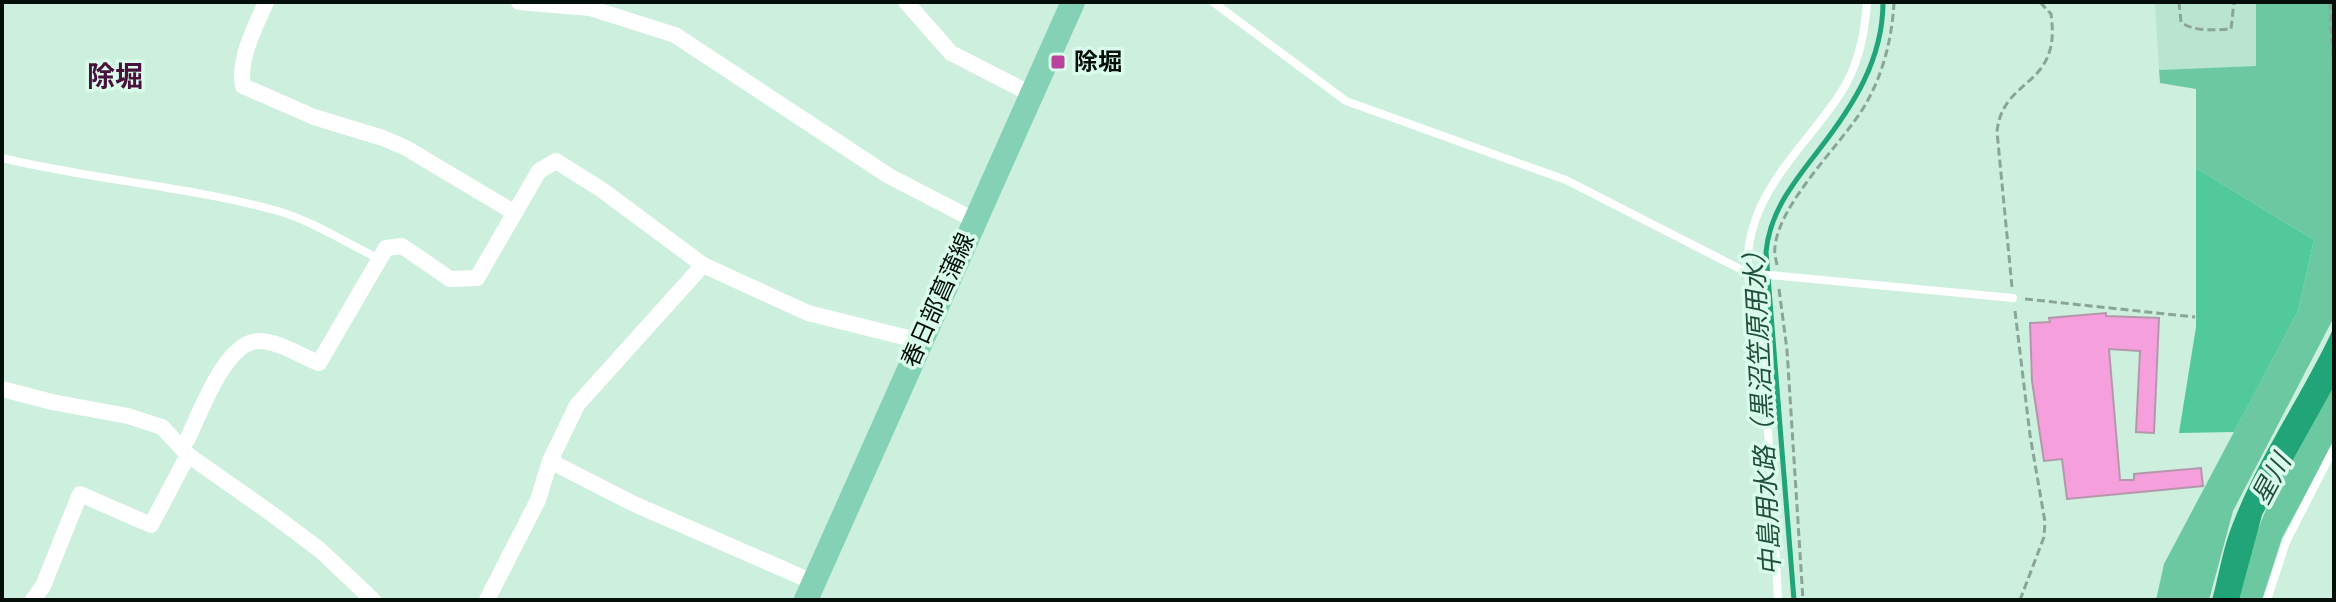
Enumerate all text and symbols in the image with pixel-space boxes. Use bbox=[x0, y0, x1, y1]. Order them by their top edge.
place label: 除堀 bbox=[1074, 46, 1122, 75]
marker: 除堀 bbox=[1049, 53, 1067, 71]
district label: 除堀 bbox=[87, 58, 143, 92]
street label: 春日部菖蒲線 bbox=[894, 228, 979, 371]
water label: 中島用水路（黒沼笠原用水） bbox=[1736, 237, 1785, 577]
water label: 星川 bbox=[2244, 445, 2297, 509]

